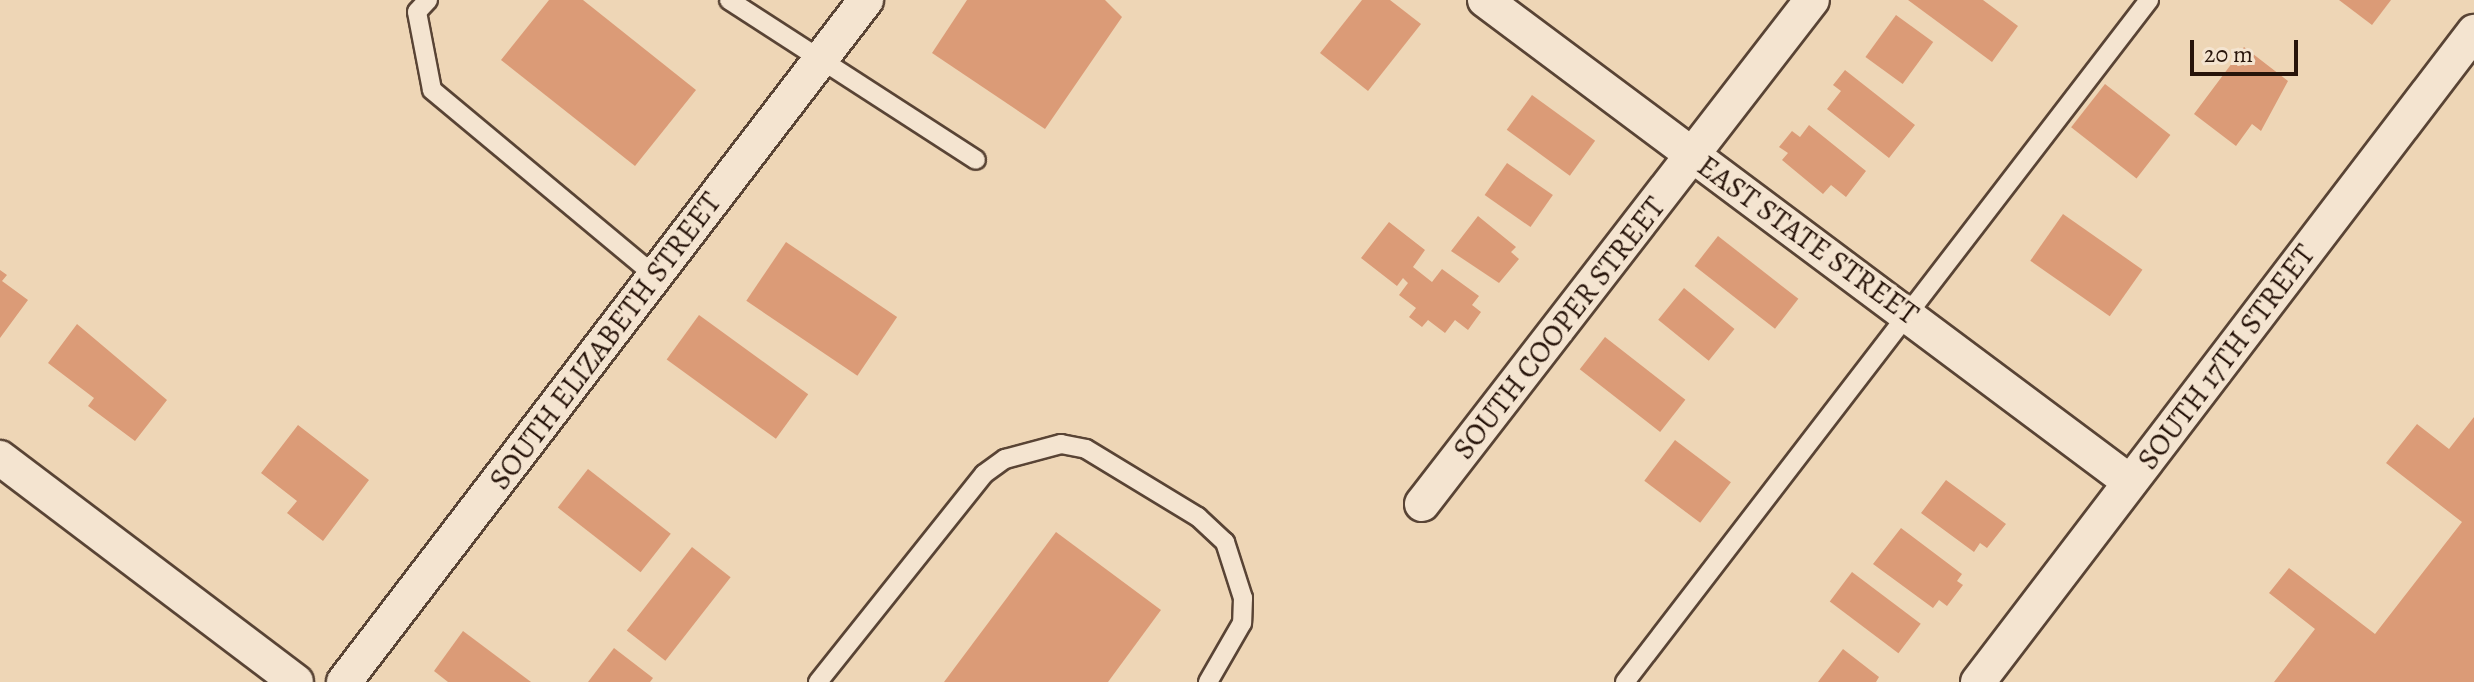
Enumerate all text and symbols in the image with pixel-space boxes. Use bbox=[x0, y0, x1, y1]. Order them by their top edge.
scale bar bbox=[2194, 24, 2302, 74]
text: 20 m bbox=[2204, 38, 2253, 70]
street label: EAST STATE STREET bbox=[1691, 148, 1925, 332]
street label: SOUTH ELIZABETH STREET bbox=[481, 185, 729, 497]
street label: SOUTH COOPER STREET bbox=[1445, 190, 1673, 466]
street label: SOUTH 17TH STREET bbox=[2130, 237, 2322, 477]

